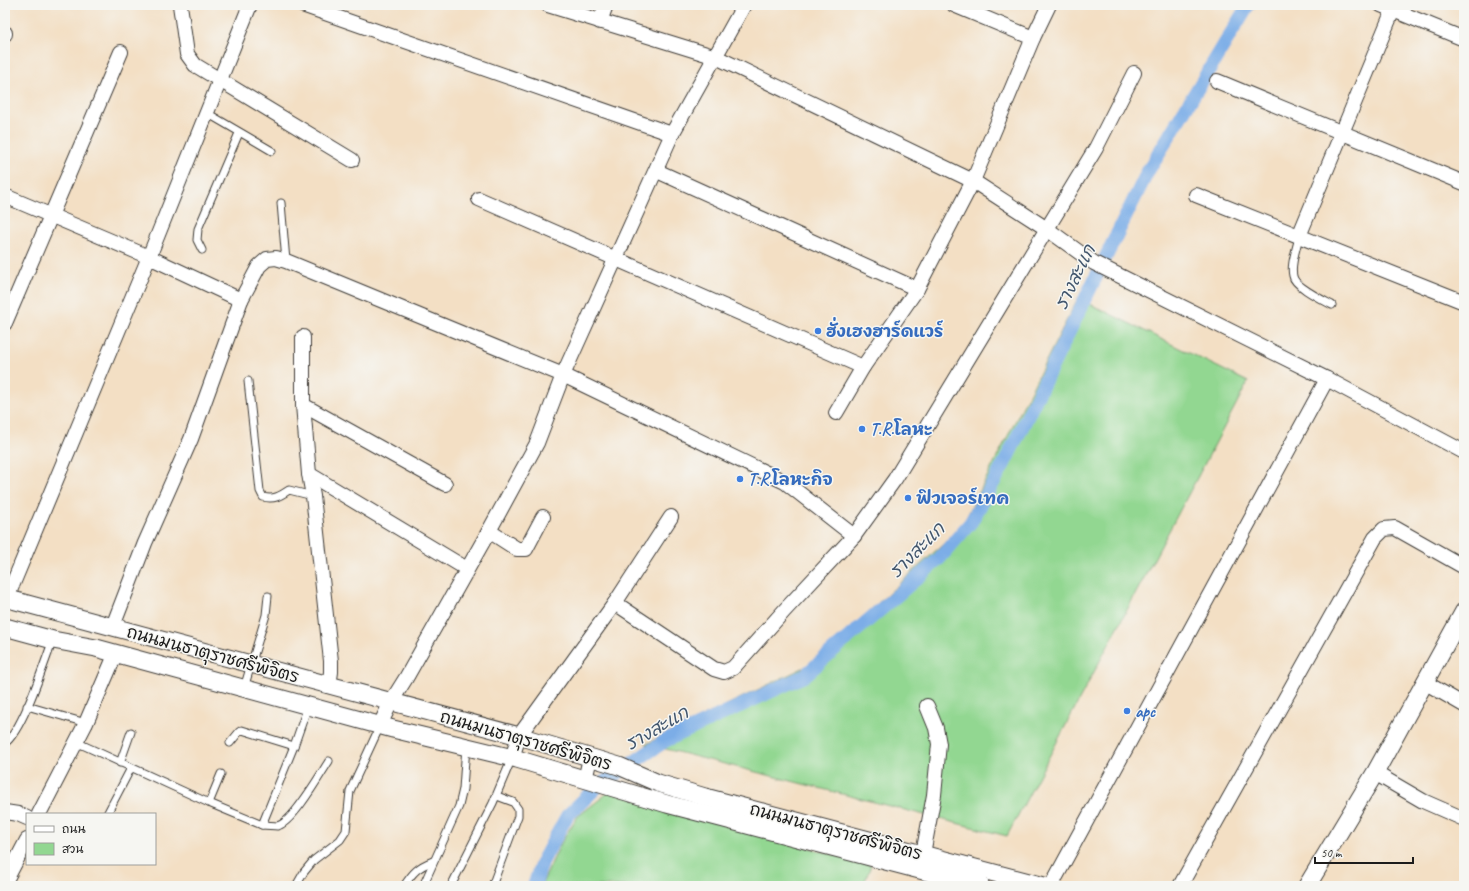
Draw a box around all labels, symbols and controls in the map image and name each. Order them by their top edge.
water label: รางสะแก [1050,240,1101,313]
place label: ฮั่งเฮงฮาร์ดแวร์ [826,316,944,342]
marker: ฮั่งเฮงฮาร์ดแวร์ [813,326,823,336]
place label: T.R.โลหะ [870,418,933,440]
marker: T.R.โลหะ [857,424,867,434]
place label: T.R.โลหะกิจ [748,468,833,490]
marker: T.R.โลหะกิจ [735,474,745,484]
place label: ฟิวเจอร์เทค [916,487,1009,509]
marker: ฟิวเจอร์เทค [903,493,913,503]
water label: รางสะแก [885,517,950,582]
street label: ถนนมนธาตุราชศรีพิจิตร [124,621,301,690]
water label: รางสะแก [622,701,694,755]
place label: apc [1135,701,1156,722]
street label: ถนนมนธาตุราชศรีพิจิตร [437,706,614,777]
marker: apc [1122,706,1132,716]
street label: ถนนมนธาตุราชศรีพิจิตร [747,798,924,867]
legend [26,813,156,865]
text: ถนน [62,821,86,837]
scale bar [1315,839,1413,865]
text: สวน [62,841,83,857]
text: 50 m [1321,845,1343,861]

